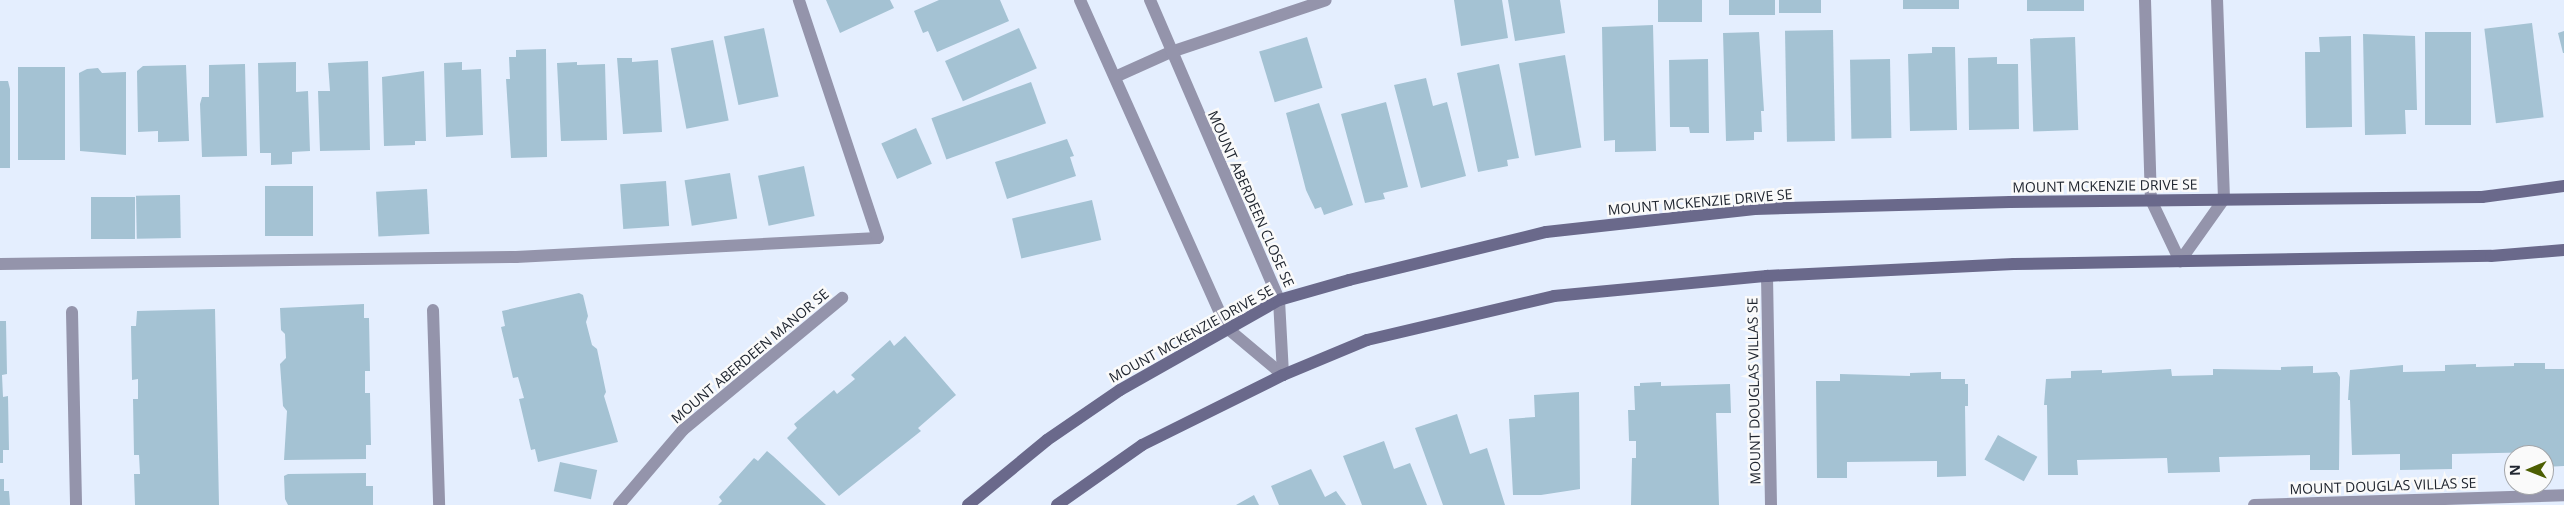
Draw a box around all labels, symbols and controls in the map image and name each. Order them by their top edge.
street label: MOUNT ABERDEEN CLOSE SE [1204,108,1298,290]
street label: MOUNT MCKENZIE DRIVE SE [2012,176,2198,196]
street label: MOUNT MCKENZIE DRIVE SE [1607,186,1793,218]
street label: MOUNT MCKENZIE DRIVE SE [1106,282,1276,386]
street label: MOUNT ABERDEEN MANOR SE [668,285,832,427]
street label: MOUNT DOUGLAS VILLAS SE [1744,297,1764,485]
north arrow [2504,445,2554,495]
text: N [2505,464,2524,476]
street label: MOUNT DOUGLAS VILLAS SE [2289,474,2477,498]

